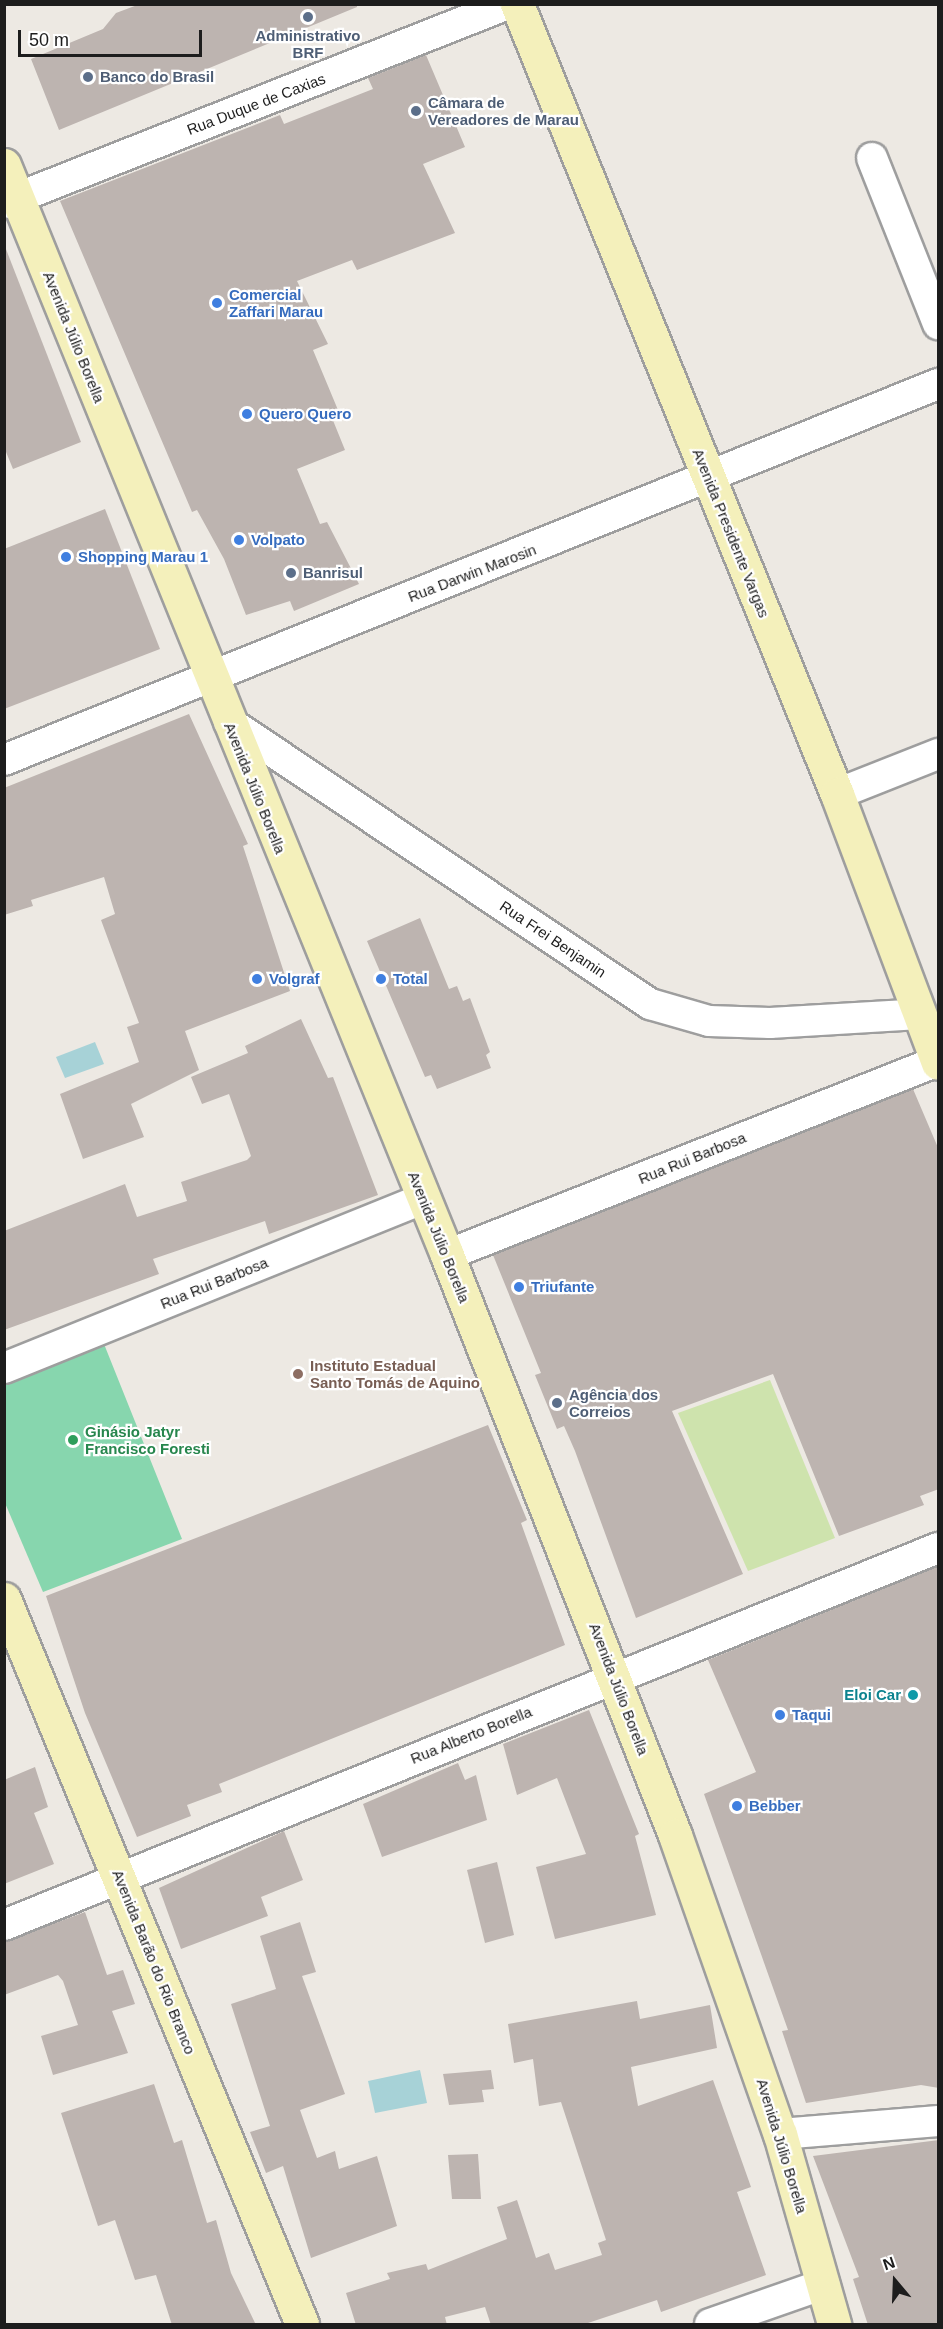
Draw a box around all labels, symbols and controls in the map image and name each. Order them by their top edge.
marker: Administrativo BRF [301,10,315,24]
scale bar [21,18,206,56]
place label: Administrativo BRF [255,26,361,61]
text: 50 m [29,30,69,50]
place label: Banco do Brasil [100,68,214,86]
street label: Rua Duque de Caxias [184,69,328,139]
marker: Banco do Brasil [81,70,95,84]
place label: Câmara de Vereadores de Marau [428,93,579,128]
marker: Câmara de Vereadores de Marau [409,104,423,118]
street label: Avenida Júlio Borella [39,269,109,405]
place label: Comercial Zaffari Marau [229,285,323,320]
marker: Comercial Zaffari Marau [210,296,224,310]
place label: Quero Quero [259,405,352,423]
marker: Quero Quero [240,407,254,421]
street label: Avenida Presidente Vargas [689,446,773,620]
place label: Volpato [251,531,305,549]
marker: Volpato [232,533,246,547]
street label: Rua Darwin Marosin [405,540,539,606]
place label: Shopping Marau 1 [78,548,208,566]
marker: Shopping Marau 1 [59,550,73,564]
place label: Banrisul [303,564,363,582]
marker: Banrisul [284,566,298,580]
street label: Avenida Júlio Borella [220,720,290,856]
street label: Rua Frei Benjamin [496,897,610,981]
place label: Volgraf [269,970,320,988]
place label: Total [393,970,428,988]
marker: Volgraf [250,972,264,986]
marker: Total [374,972,388,986]
street label: Rua Rui Barbosa [636,1128,748,1188]
street label: Avenida Júlio Borella [404,1169,474,1305]
street label: Rua Rui Barbosa [158,1253,270,1313]
place label: Triufante [531,1278,594,1296]
marker: Triufante [512,1280,526,1294]
place label: Instituto Estadual Santo Tomás de Aquino [310,1356,481,1391]
marker: Instituto Estadual Santo Tomás de Aquino [291,1367,305,1381]
place label: Agência dos Correios [569,1385,658,1420]
marker: Agência dos Correios [550,1396,564,1410]
place label: Ginásio Jatyr Francisco Foresti [85,1422,210,1457]
marker: Ginásio Jatyr Francisco Foresti [66,1433,80,1447]
street label: Avenida Júlio Borella [586,1621,652,1757]
place label: Eloi Car [844,1686,901,1704]
marker: Eloi Car [906,1688,920,1702]
street label: Rua Alberto Borella [407,1702,535,1768]
place label: Taqui [792,1706,831,1724]
marker: Taqui [773,1708,787,1722]
place label: Bebber [749,1797,801,1815]
marker: Bebber [730,1799,744,1813]
street label: Avenida Barão do Rio Branco [109,1867,199,2057]
street label: Avenida Júlio Borella [753,2077,811,2215]
north arrow [865,2251,925,2311]
text: N [881,2254,897,2273]

